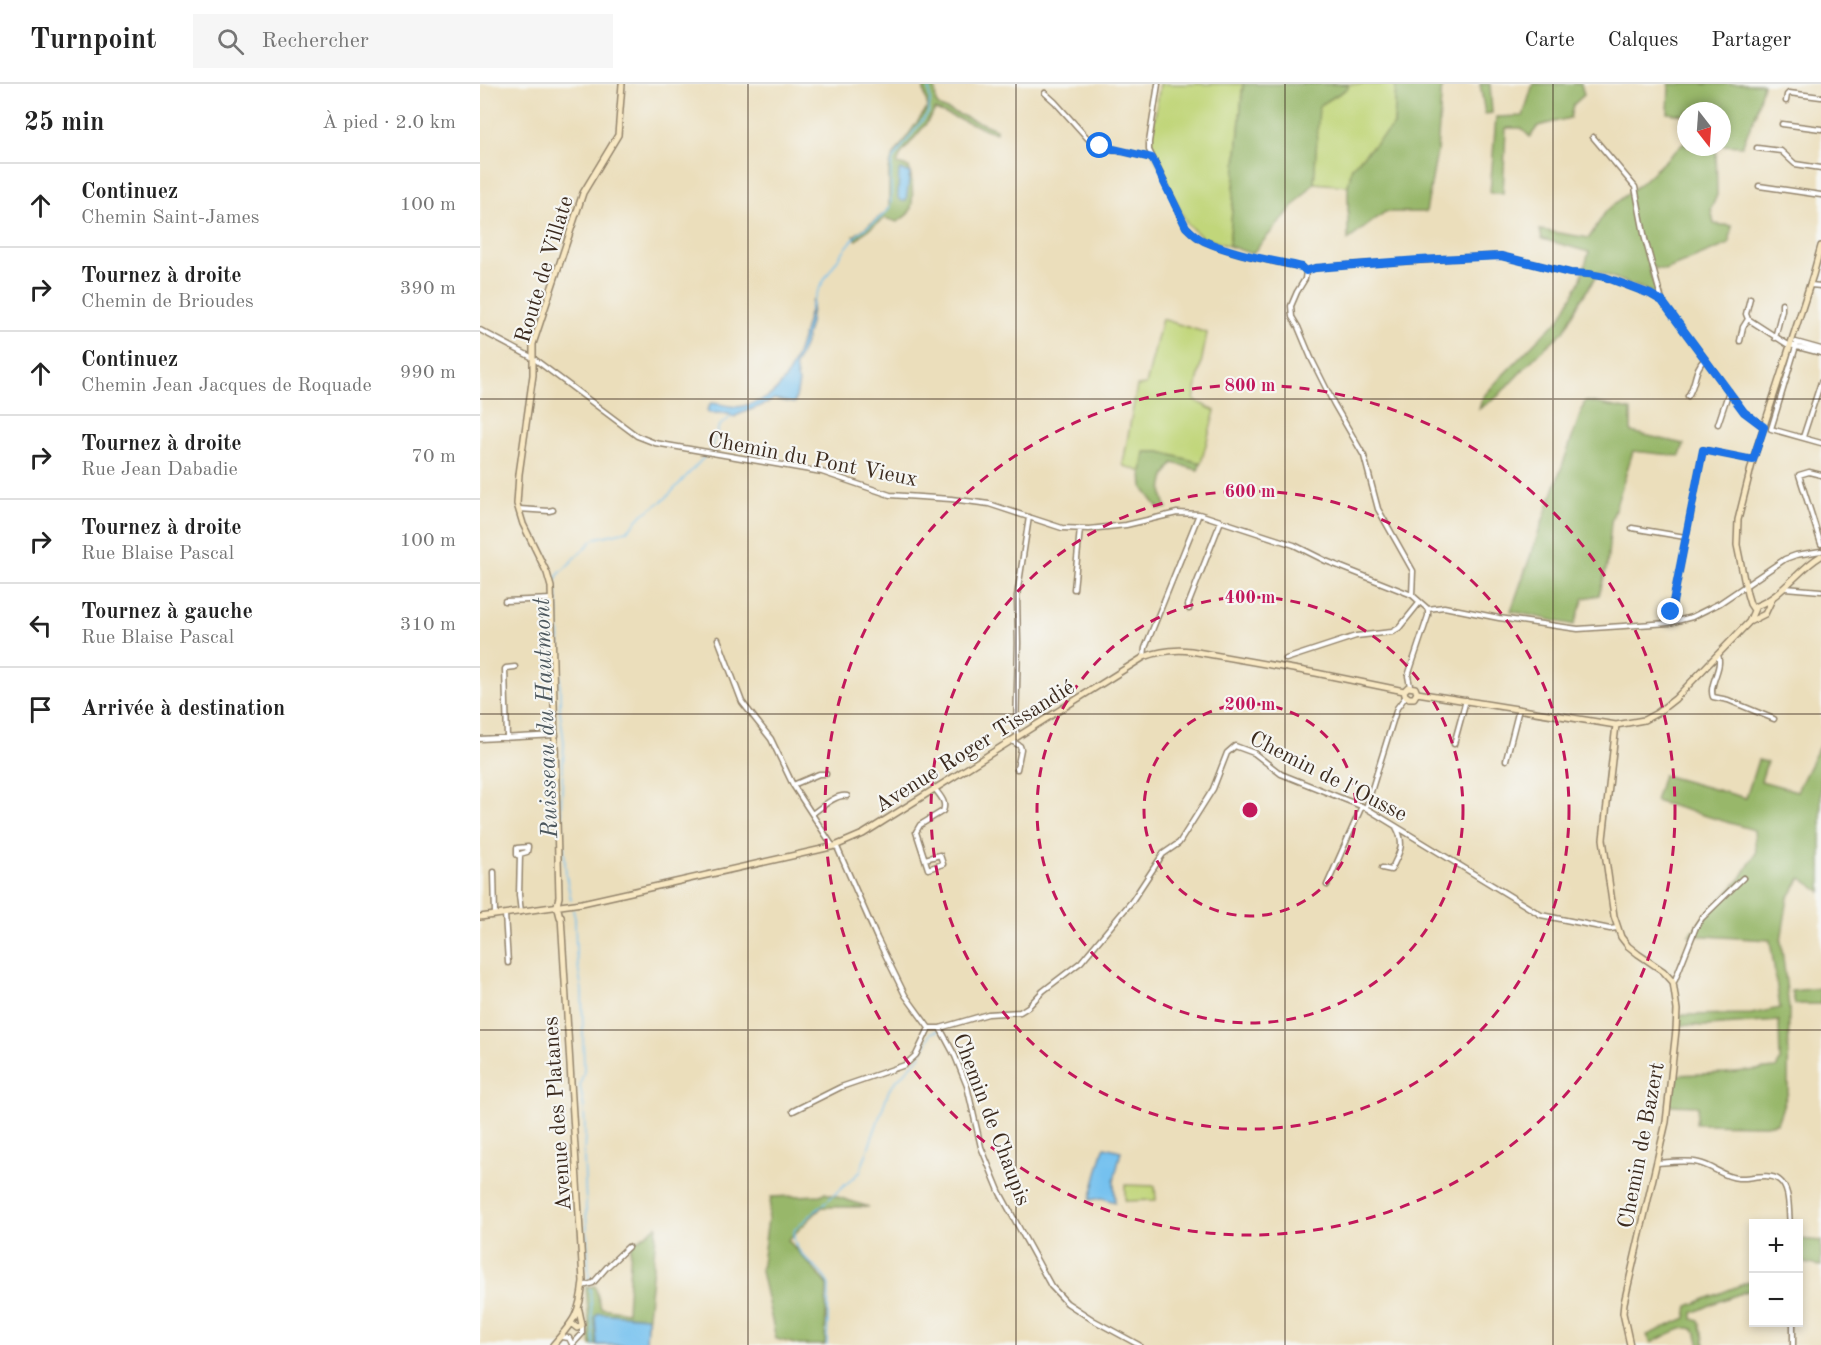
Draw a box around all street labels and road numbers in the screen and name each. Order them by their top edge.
street label: Route de Villate [512,193,578,346]
street label: Chemin du Pont Vieux [706,429,919,491]
street label: Avenue Roger Tissandié [871,676,1079,817]
street label: Chemin de l'Ousse [1246,728,1410,826]
street label: Avenue des Platanes [540,1016,576,1212]
street label: Chemin de Chaupis [948,1031,1034,1209]
street label: Chemin de Bazert [1615,1061,1669,1230]

